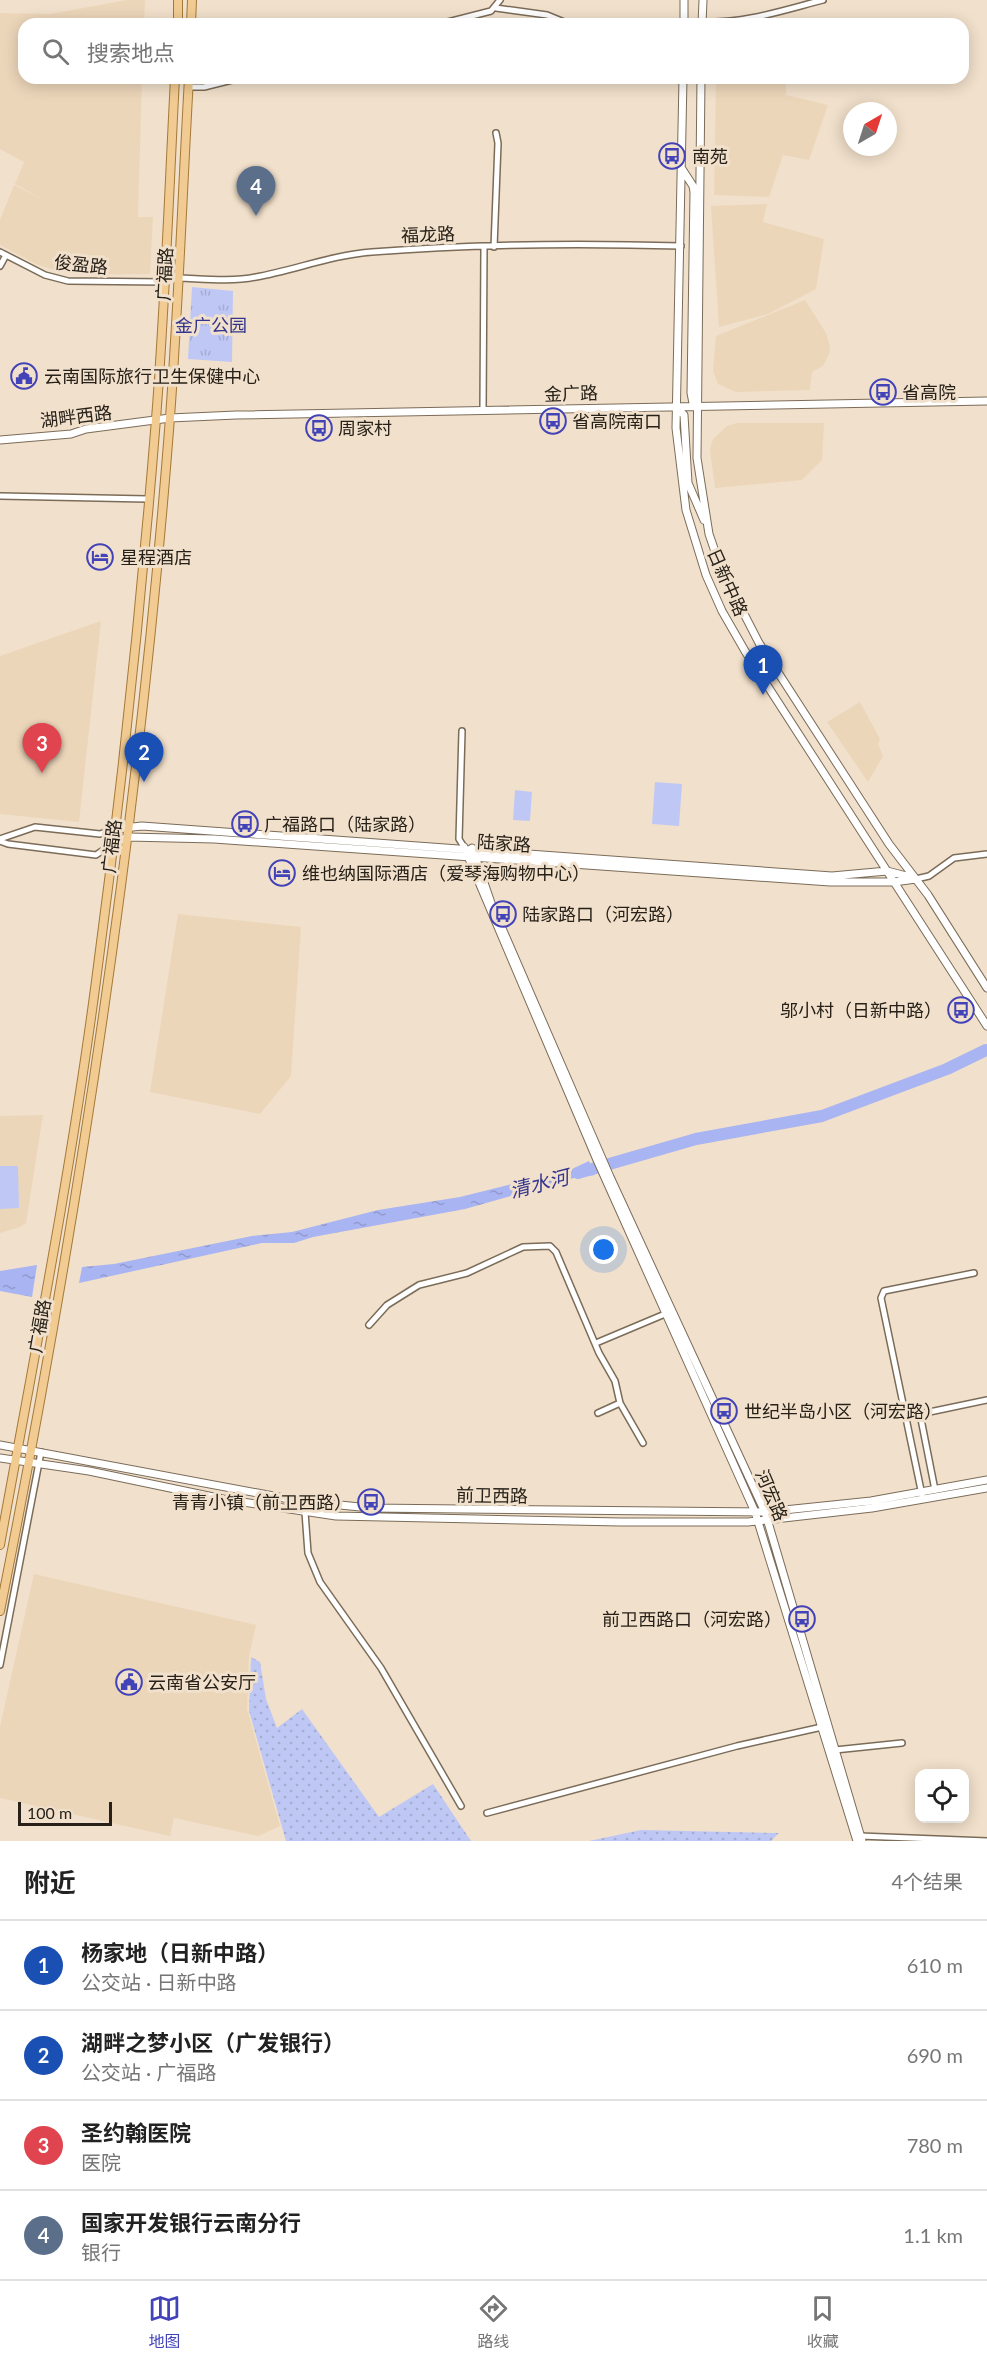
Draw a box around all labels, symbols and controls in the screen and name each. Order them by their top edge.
search box [18,18,969,84]
icon: search [39,35,72,68]
text: 搜索地点 [87,39,175,66]
north arrow [843,102,897,156]
bus stop icon: 南苑 [657,141,687,171]
place label: 南苑 [692,145,728,167]
pin: 4 [236,166,276,216]
street label: 福龙路 [401,222,455,246]
street label: 广福路 [152,246,176,302]
street label: 俊盈路 [53,250,109,278]
park label: 金广公园 [175,314,247,336]
public building icon: 云南国际旅行卫生保健中心 [9,361,39,391]
place label: 云南国际旅行卫生保健中心 [44,365,260,387]
bus stop icon: 省高院 [868,377,898,407]
street label: 金广路 [544,381,598,405]
place label: 省高院 [902,381,956,403]
street label: 湖畔西路 [39,401,113,431]
bus stop icon: 省高院南口 [538,406,568,436]
place label: 省高院南口 [572,410,662,432]
bus stop icon: 周家村 [304,413,334,443]
place label: 周家村 [338,417,392,439]
hotel icon: 星程酒店 [85,542,115,572]
street label: 日新中路 [703,545,753,619]
place label: 星程酒店 [120,546,192,568]
pin: 1 [744,646,783,695]
pin: 3 [22,724,62,773]
pin: 2 [124,732,164,782]
bus stop icon: 广福路口（陆家路） [230,809,260,839]
place label: 广福路口（陆家路） [264,813,426,835]
street label: 广福路 [97,818,125,874]
street label: 陆家路 [476,830,532,856]
hotel icon: 维也纳国际酒店（爱琴海购物中心） [267,858,297,888]
place label: 维也纳国际酒店（爱琴海购物中心） [302,862,590,884]
bus stop icon: 陆家路口（河宏路） [488,899,518,929]
place label: 陆家路口（河宏路） [522,903,684,925]
bus stop icon: 邬小村（日新中路） [946,995,976,1025]
place label: 邬小村（日新中路） [780,999,942,1021]
water label: 清水河 [507,1163,575,1202]
your location [589,1235,618,1264]
street label: 广福路 [23,1298,55,1354]
bus stop icon: 世纪半岛小区（河宏路） [709,1396,739,1426]
place label: 世纪半岛小区（河宏路） [744,1400,942,1422]
street label: 河宏路 [751,1466,793,1524]
street label: 前卫西路 [456,1483,528,1507]
bus stop icon: 青青小镇（前卫西路） [356,1487,386,1517]
place label: 青青小镇（前卫西路） [172,1491,352,1513]
bus stop icon: 前卫西路口（河宏路） [787,1604,817,1634]
place label: 前卫西路口（河宏路） [602,1608,782,1630]
public building icon: 云南省公安厅 [114,1667,144,1697]
place label: 云南省公安厅 [148,1671,256,1693]
map controls [915,1769,969,1823]
button: locate [915,1769,969,1823]
scale bar [18,1799,112,1826]
text: 100 m [27,1803,72,1822]
text: 附近 [24,1866,76,1898]
text: 4个结果 [891,1869,963,1893]
text: 杨家地（日新中路） [81,1939,279,1966]
text: 1 [38,1953,49,1977]
text: 610 m [907,1953,963,1977]
text: 公交站 · 日新中路 [81,1970,236,1994]
text: 湖畔之梦小区（广发银行） [81,2029,345,2056]
text: 2 [38,2043,49,2067]
text: 690 m [907,2043,963,2067]
text: 公交站 · 广福路 [81,2060,216,2084]
text: 圣约翰医院 [81,2119,191,2146]
text: 3 [38,2133,49,2157]
text: 780 m [907,2133,963,2157]
text: 医院 [81,2150,121,2174]
text: 国家开发银行云南分行 [81,2209,301,2236]
text: 4 [38,2223,49,2247]
text: 1.1 km [903,2223,963,2247]
text: 银行 [81,2240,121,2264]
tab: 地图 [148,2292,181,2352]
tab: 路线 [477,2292,510,2352]
tab: 收藏 [806,2292,839,2352]

